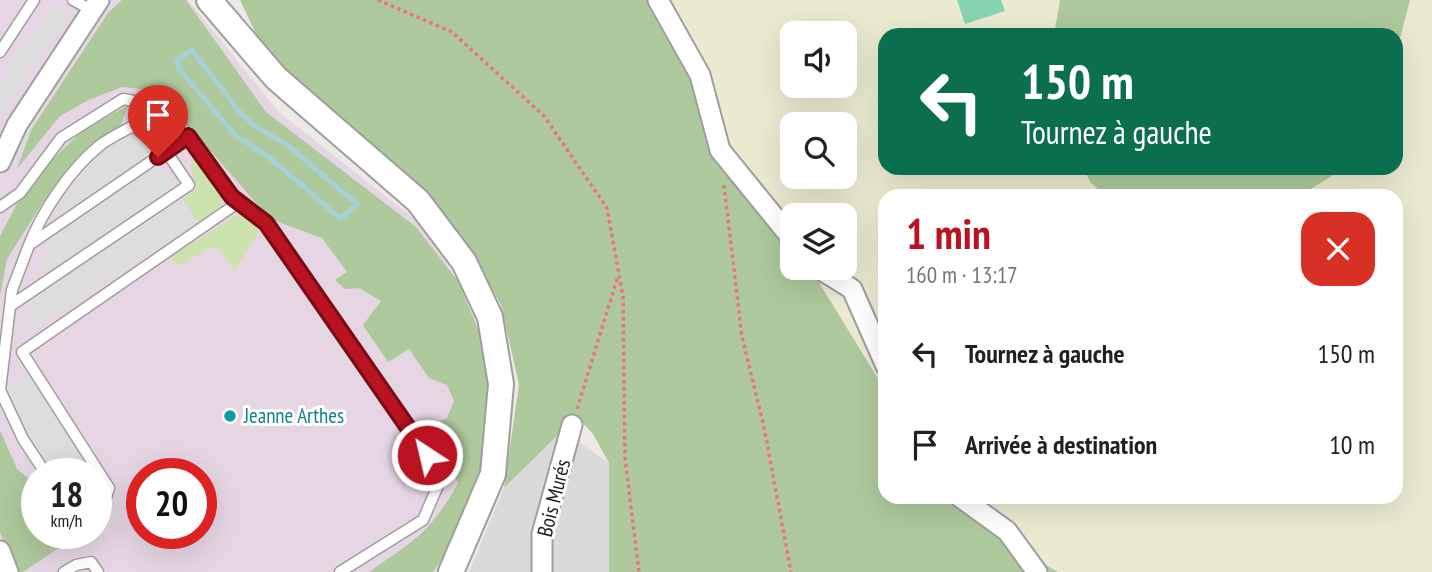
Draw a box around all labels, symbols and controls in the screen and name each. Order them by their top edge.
map controls [780,21,857,280]
button: sound [780,21,857,98]
text: 150 m [1021,49,1134,113]
icon: left [906,56,997,147]
pin [128,85,188,157]
icon: arrive [139,96,177,134]
text: Tournez à gauche [1021,111,1212,153]
button: search [780,112,857,189]
button: layers [780,203,857,280]
text: 1 min [906,206,991,261]
button: close [1301,212,1375,286]
text: 160 m · 13:17 [906,260,1018,289]
icon: left [906,335,944,373]
text: Tournez à gauche [965,337,1125,370]
text: 150 m [1317,337,1375,370]
place label: Jeanne Arthes [243,402,344,429]
marker: Jeanne Arthes [222,408,238,424]
position arrow [390,418,464,492]
icon: arrive [906,426,944,464]
text: Arrivée à destination [965,428,1157,461]
text: 10 m [1329,428,1375,461]
street label: Bois Murés [531,456,576,540]
speed limit sign: 20 [126,458,217,549]
text: 18 [50,471,83,517]
text: km/h [51,509,82,532]

